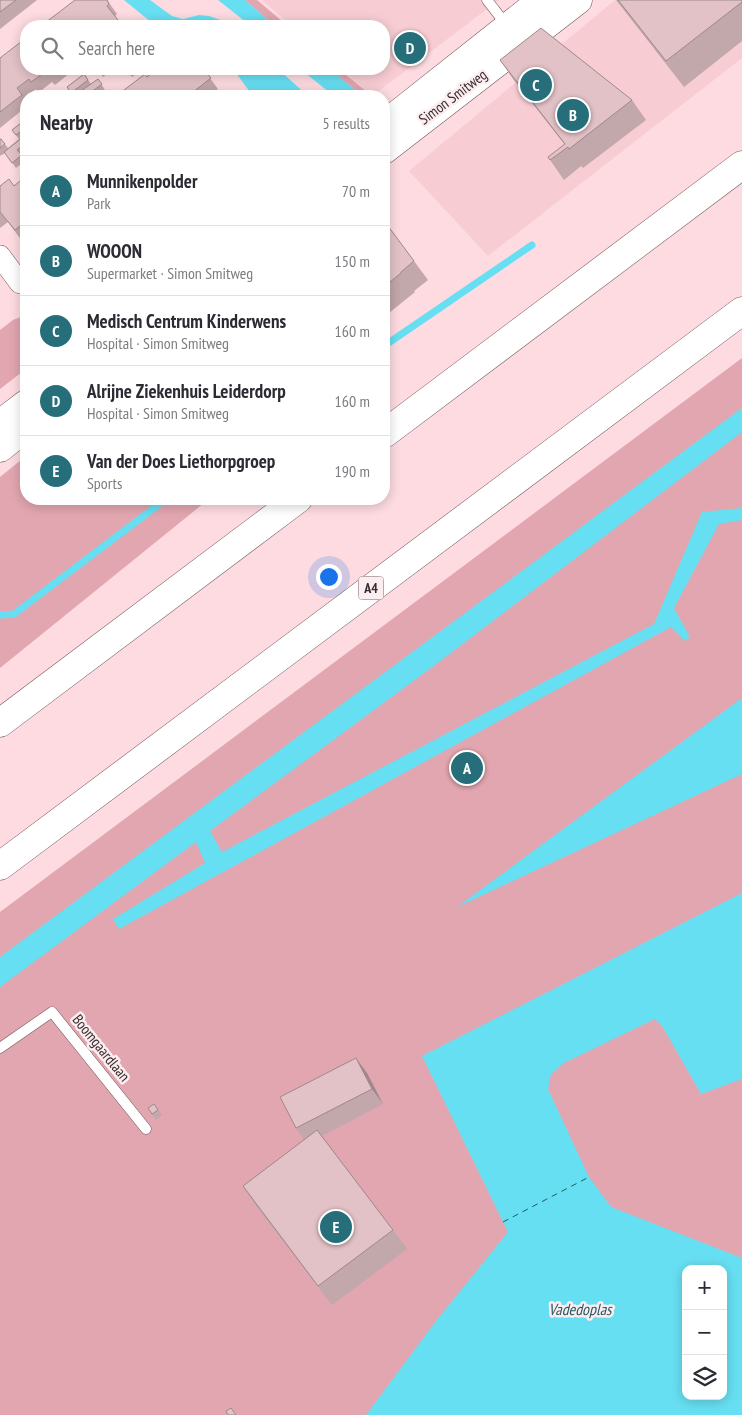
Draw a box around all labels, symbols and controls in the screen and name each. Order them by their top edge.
search box [20,20,390,75]
pin: D [394,29,426,67]
icon: search [38,34,66,62]
text: Search here [78,36,155,60]
street label: Simon Smitweg [415,65,491,128]
pin: C [520,66,552,104]
pin: B [557,96,589,134]
text: Nearby [40,109,93,136]
text: 5 results [323,113,370,133]
text: Munnikenpolder [87,169,197,193]
text: A [52,181,60,201]
text: 70 m [342,181,370,201]
text: Park [87,193,111,213]
text: WOOON [87,239,142,263]
text: B [52,251,60,271]
text: 150 m [335,251,370,271]
text: Supermarket · Simon Smitweg [87,263,253,283]
text: Medisch Centrum Kinderwens [87,309,286,333]
text: C [52,321,60,341]
text: 160 m [335,321,370,341]
text: Hospital · Simon Smitweg [87,333,229,353]
text: Alrijne Ziekenhuis Leiderdorp [87,379,286,403]
text: D [52,391,60,411]
text: 160 m [335,391,370,411]
text: Hospital · Simon Smitweg [87,403,229,423]
text: Van der Does Liethorpgroep [87,449,275,473]
text: E [53,461,59,481]
text: 190 m [335,461,370,481]
text: Sports [87,473,122,493]
your location [316,564,342,590]
road number: A4 [358,576,384,600]
pin: A [451,749,483,787]
street label: Boomgaardlaan [69,1010,134,1085]
pin: E [320,1208,352,1246]
map controls [682,1265,727,1400]
button: + [682,1265,727,1310]
water label: Vadedoplas [548,1299,613,1319]
button: − [682,1310,727,1355]
button: layers [682,1355,727,1400]

